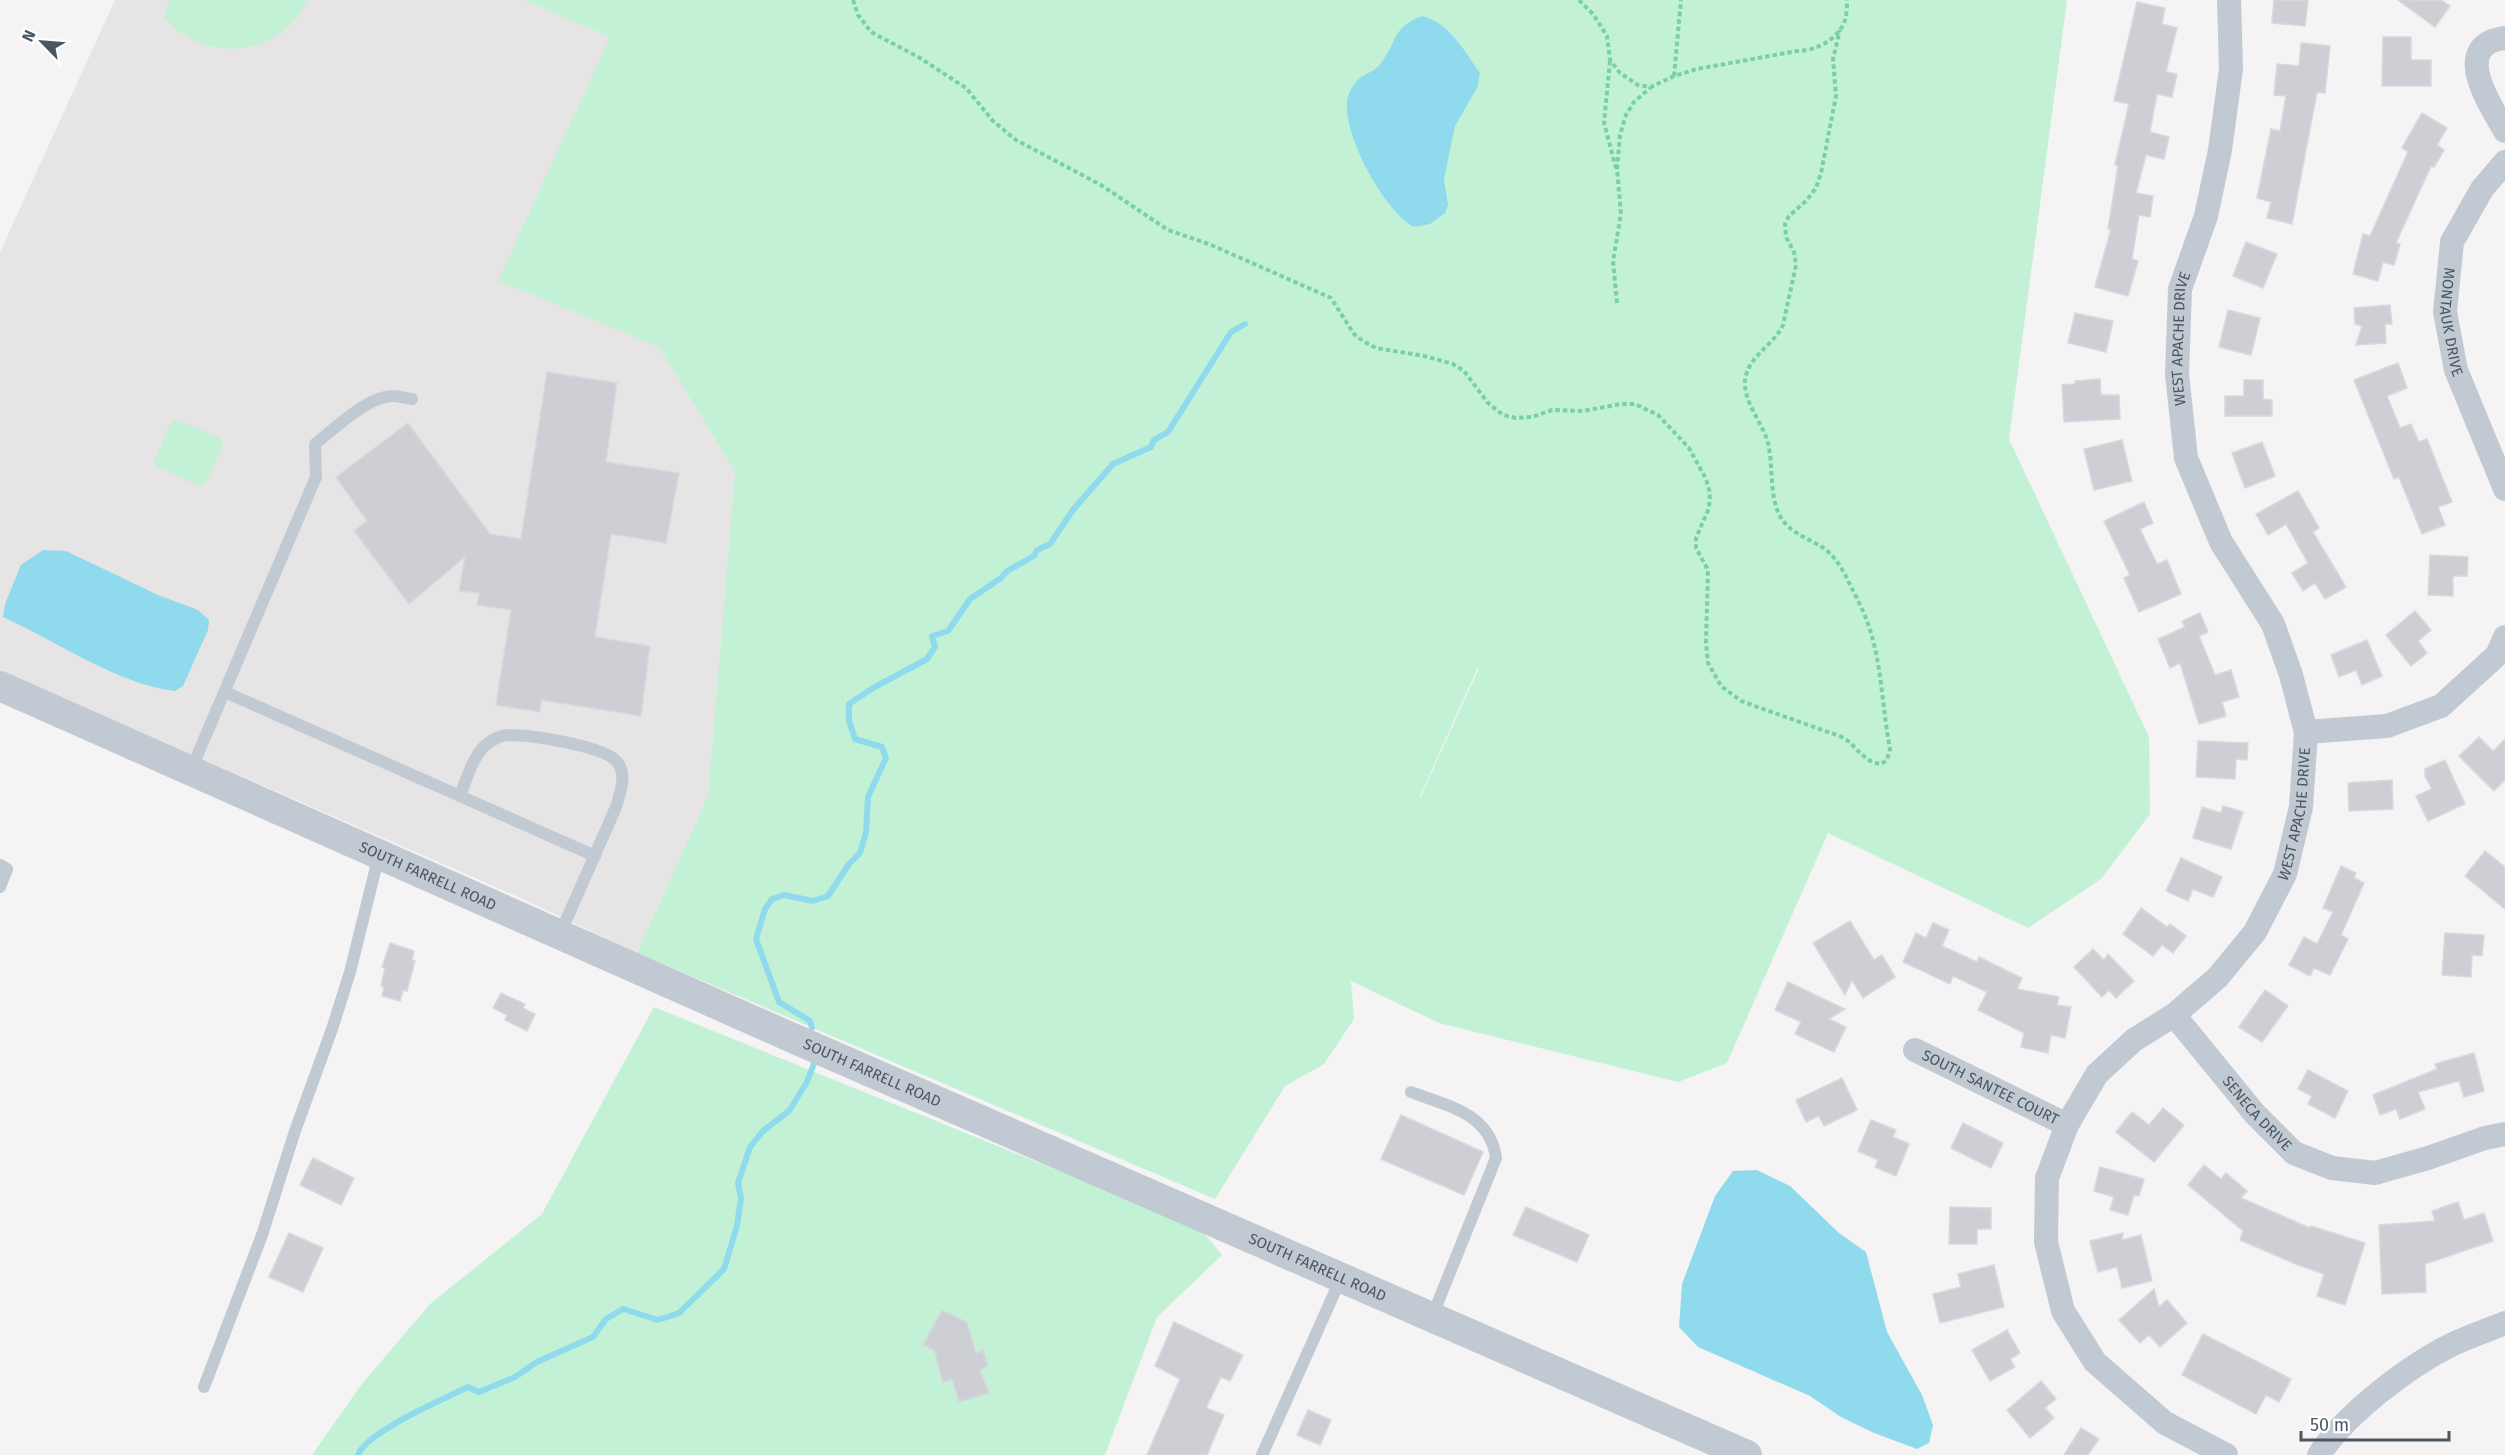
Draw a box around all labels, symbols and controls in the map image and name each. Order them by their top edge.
north arrow [12,12,72,72]
text: N [18,27,40,45]
street label: MONTAUK DRIVE [2436,267,2467,379]
street label: WEST APACHE DRIVE [2168,269,2194,407]
street label: WEST APACHE DRIVE [2274,747,2314,884]
street label: SOUTH FARRELL ROAD [356,838,499,914]
street label: SOUTH FARRELL ROAD [801,1035,944,1111]
street label: SOUTH SANTEE COURT [1919,1046,2062,1129]
street label: SENECA DRIVE [2219,1072,2296,1155]
street label: SOUTH FARRELL ROAD [1246,1229,1389,1305]
scale bar [2301,1404,2450,1442]
text: 50 m [2310,1414,2349,1436]

